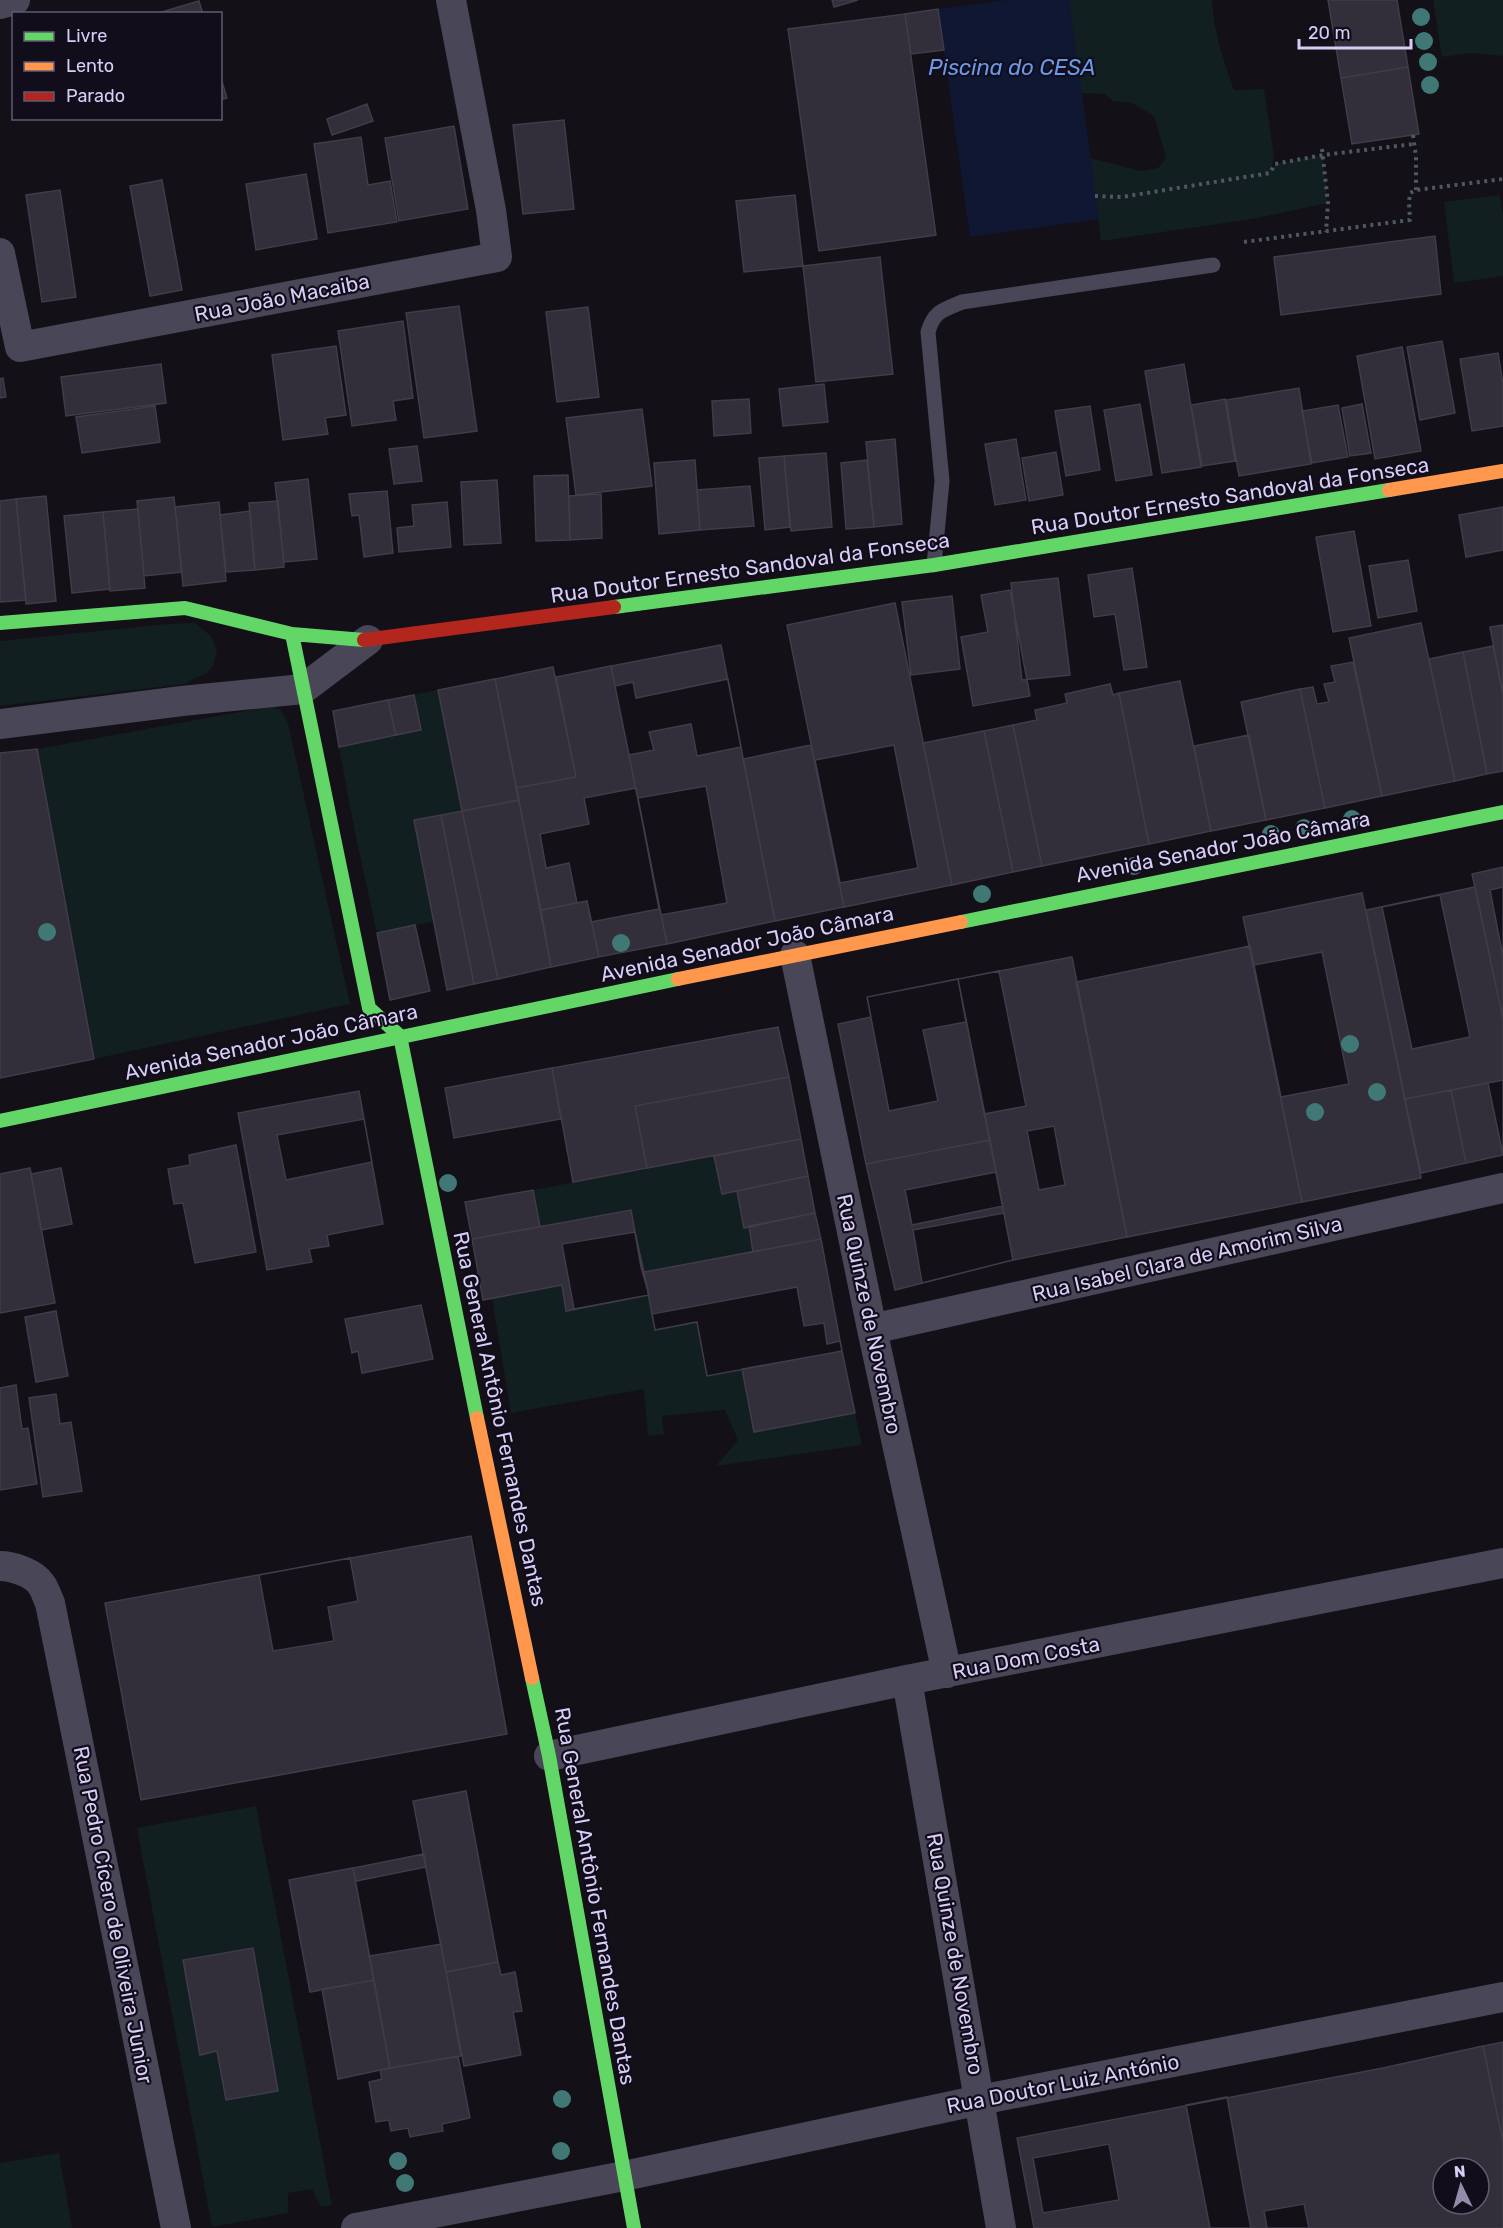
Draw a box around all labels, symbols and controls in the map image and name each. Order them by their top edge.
legend [12,12,222,120]
scale bar [1299,12,1412,50]
text: 20 m [1308,22,1350,44]
text: Livre [66,25,107,47]
water label: Piscina do CESA [928,54,1096,81]
text: Lento [66,55,114,77]
text: Parado [66,85,125,107]
street label: Rua João Macaiba [192,268,372,327]
street label: Rua Doutor Ernesto Sandoval da Fonseca [1029,452,1431,539]
street label: Rua Doutor Ernesto Sandoval da Fonseca [549,527,951,608]
street label: Avenida Senador João Câmara [1074,806,1372,887]
street label: Avenida Senador João Câmara [598,900,896,987]
street label: Avenida Senador João Câmara [122,998,420,1085]
street label: Rua Quinze de Novembro [832,1192,907,1436]
street label: Rua Isabel Clara de Amorim Silva [1029,1211,1344,1306]
street label: Rua General Antônio Fernandes Dantas [448,1229,553,1609]
street label: Rua Dom Costa [950,1631,1102,1684]
street label: Rua General Antônio Fernandes Dantas [550,1705,641,2087]
street label: Rua Pedro Cícero de Oliveira Junior [68,1744,159,2086]
street label: Rua Quinze de Novembro [922,1831,989,2077]
street label: Rua Doutor Luiz António [944,2049,1181,2118]
north arrow [1431,2156,1491,2216]
text: N [1453,2162,1466,2182]

